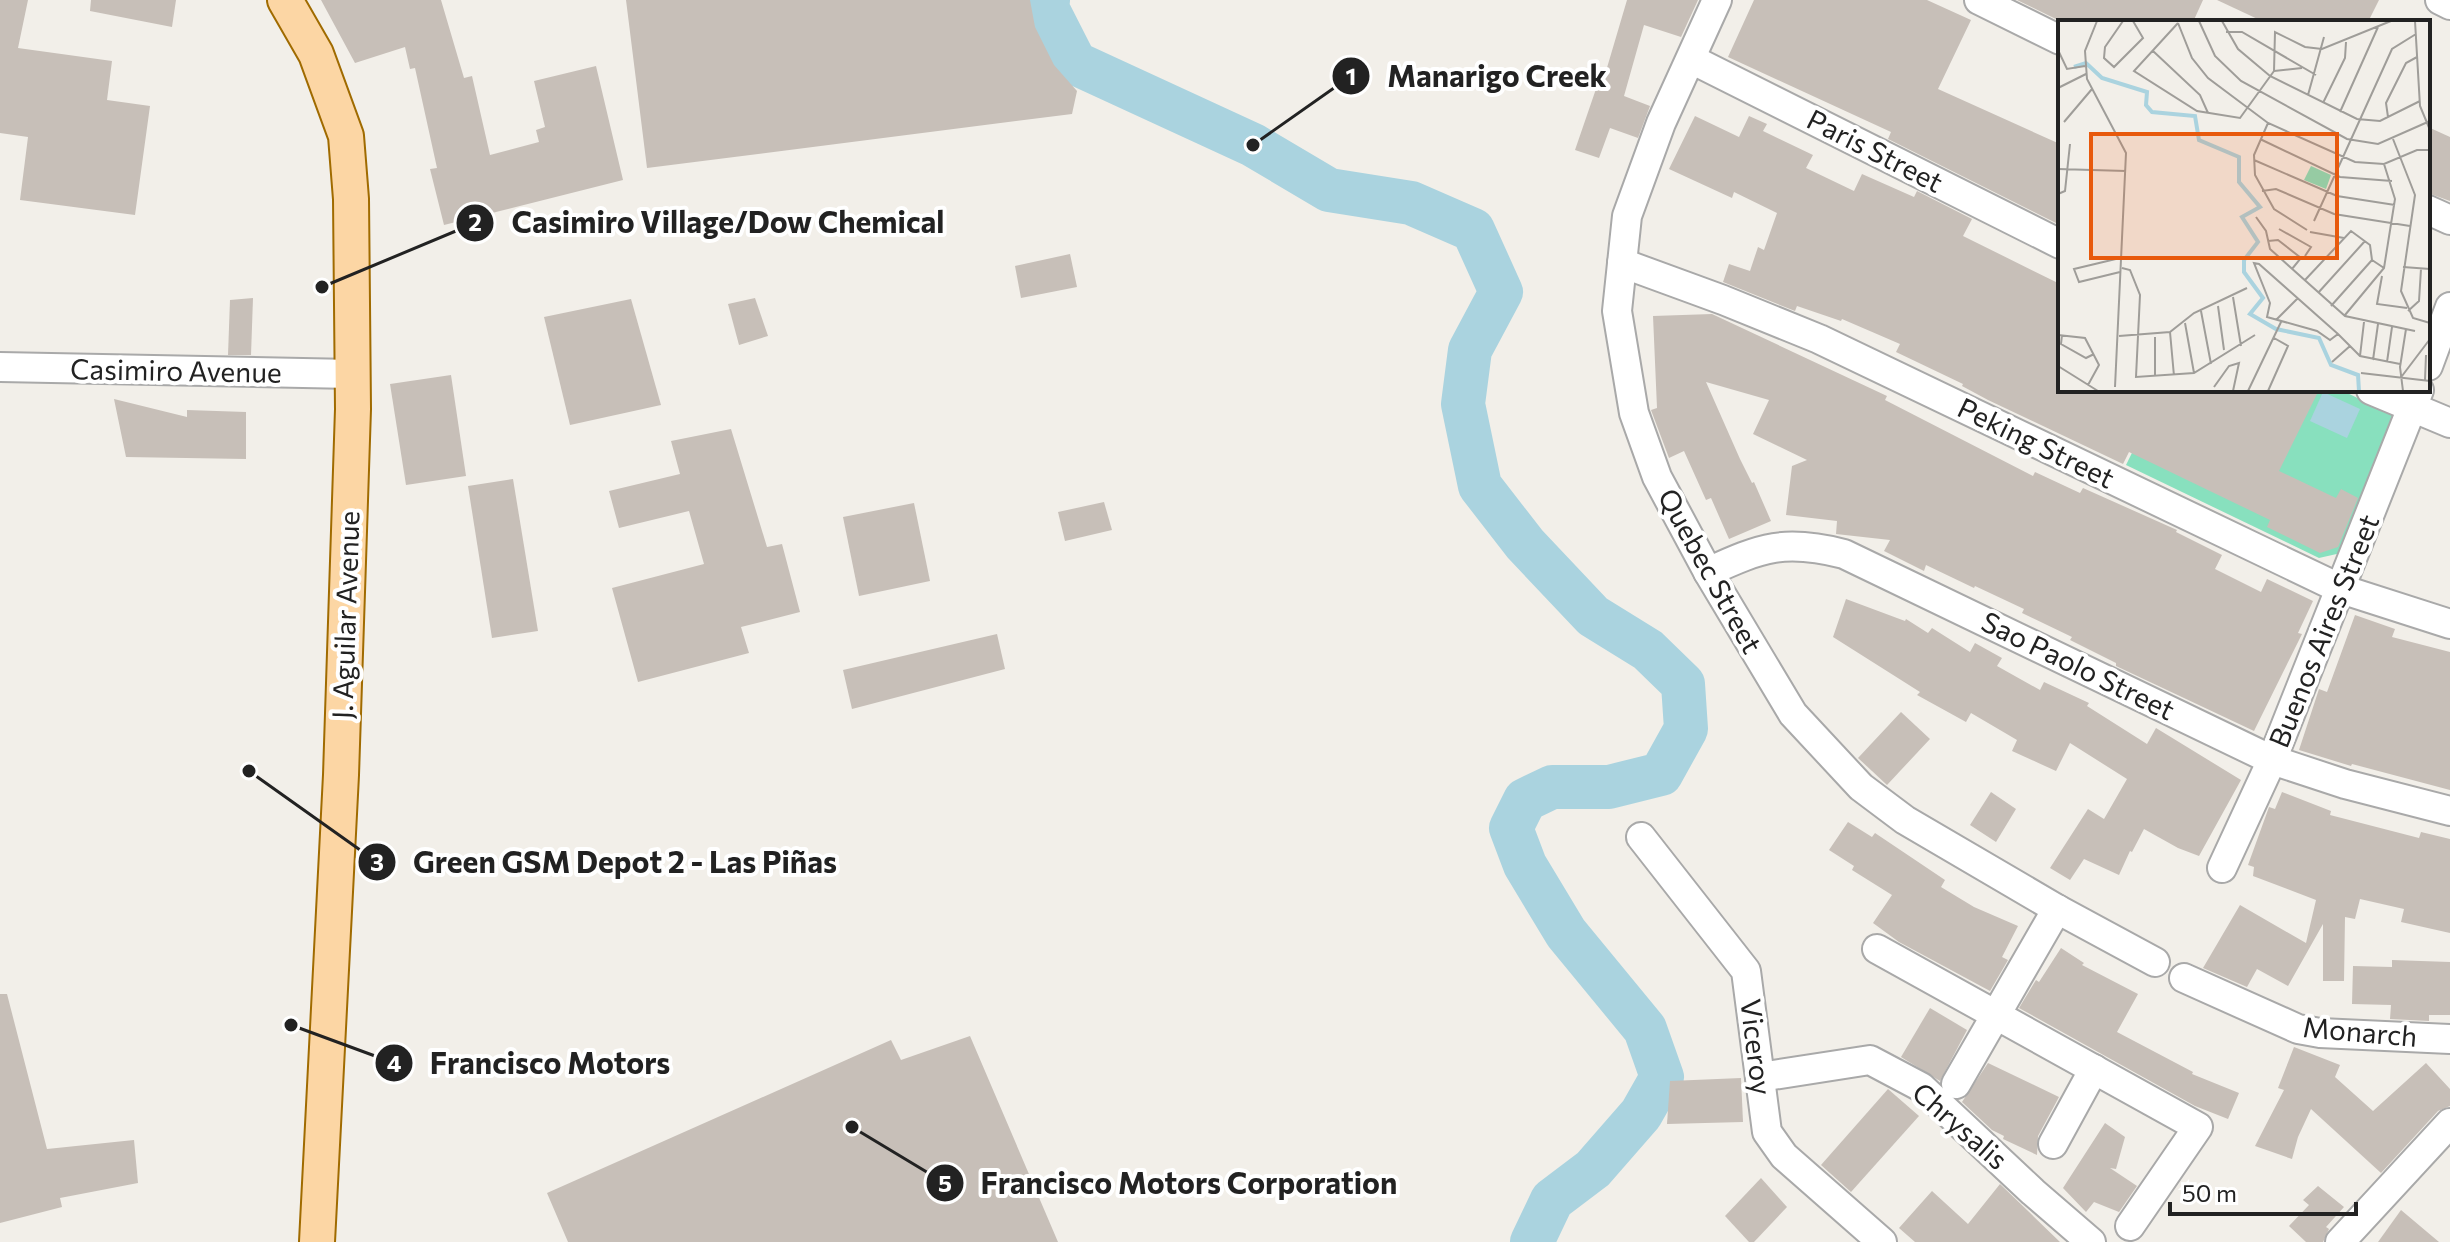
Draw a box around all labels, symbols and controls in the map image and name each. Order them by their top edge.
inset map [2058,20,2430,392]
callout: Manarigo Creek [1331,49,1623,103]
text: Manarigo Creek [1387,56,1607,93]
text: 1 [1346,61,1356,90]
street label: Paris Street [1802,101,1949,199]
callout: Casimiro Village/Dow Chemical [455,196,960,250]
text: Casimiro Village/Dow Chemical [512,202,944,239]
text: 2 [468,207,482,236]
street label: Casimiro Avenue [70,351,282,389]
street label: Peking Street [1953,390,2120,495]
street label: Quebec Street [1652,482,1770,659]
street label: Buenos Aires Street [2261,509,2385,752]
street label: J. Aguilar Avenue [324,510,366,720]
street label: Sao Paolo Street [1976,604,2180,727]
callout: Green GSM Depot 2 - Las Piñas [357,835,853,889]
text: Green GSM Depot 2 - Las Piñas [413,842,837,879]
text: 3 [370,847,384,876]
street label: Viceroy [1734,997,1780,1097]
street label: Monarch [2301,1009,2419,1053]
callout: Francisco Motors [374,1036,687,1090]
text: Francisco Motors [430,1043,670,1080]
text: 4 [387,1048,402,1077]
street label: Chrysalis [1906,1075,2015,1176]
callout: Francisco Motors Corporation [925,1156,1413,1210]
text: Francisco Motors Corporation [981,1163,1397,1200]
scale bar [2170,1166,2356,1216]
text: 5 [938,1168,952,1197]
text: 50 m [2182,1178,2237,1207]

